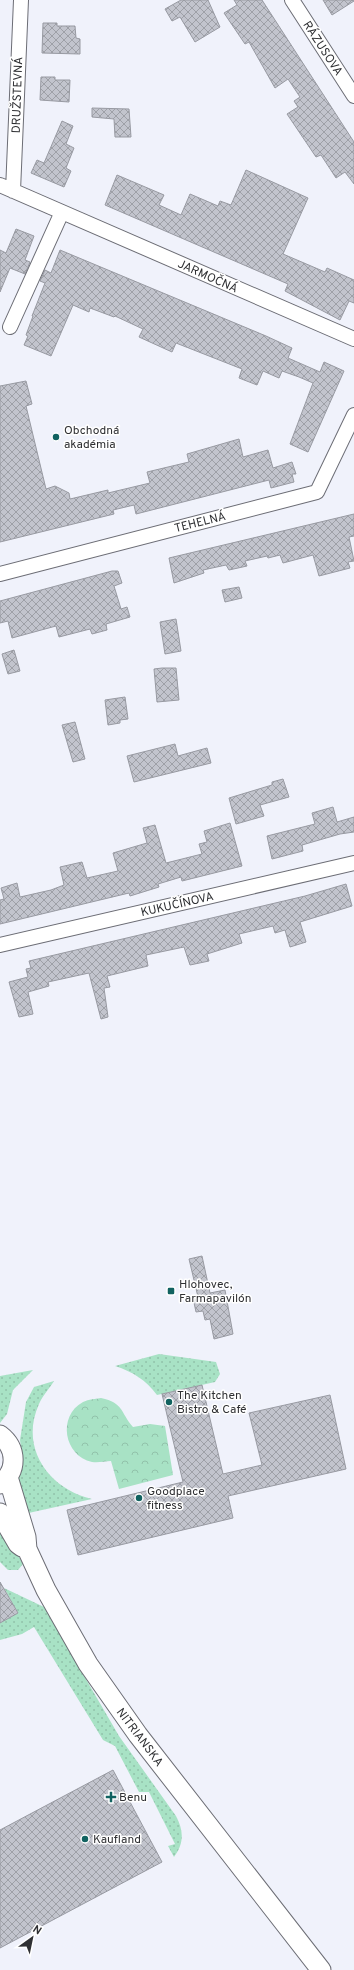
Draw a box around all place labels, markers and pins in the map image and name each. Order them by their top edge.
place label: Obchodná akadémia [64,423,119,453]
marker: Obchodná akadémia [51,432,61,442]
place label: Hlohovec, Farmapavilón [179,1277,252,1307]
marker: Hlohovec, Farmapavilón [166,1286,176,1296]
place label: The Kitchen Bistro & Café [177,1388,247,1418]
marker: The Kitchen Bistro & Café [164,1397,174,1407]
place label: Goodplace fitness [147,1484,205,1514]
marker: Goodplace fitness [134,1493,144,1503]
place label: Benu [119,1790,147,1806]
marker: Benu [106,1792,116,1802]
place label: Kaufland [93,1832,141,1848]
marker: Kaufland [80,1834,90,1844]

